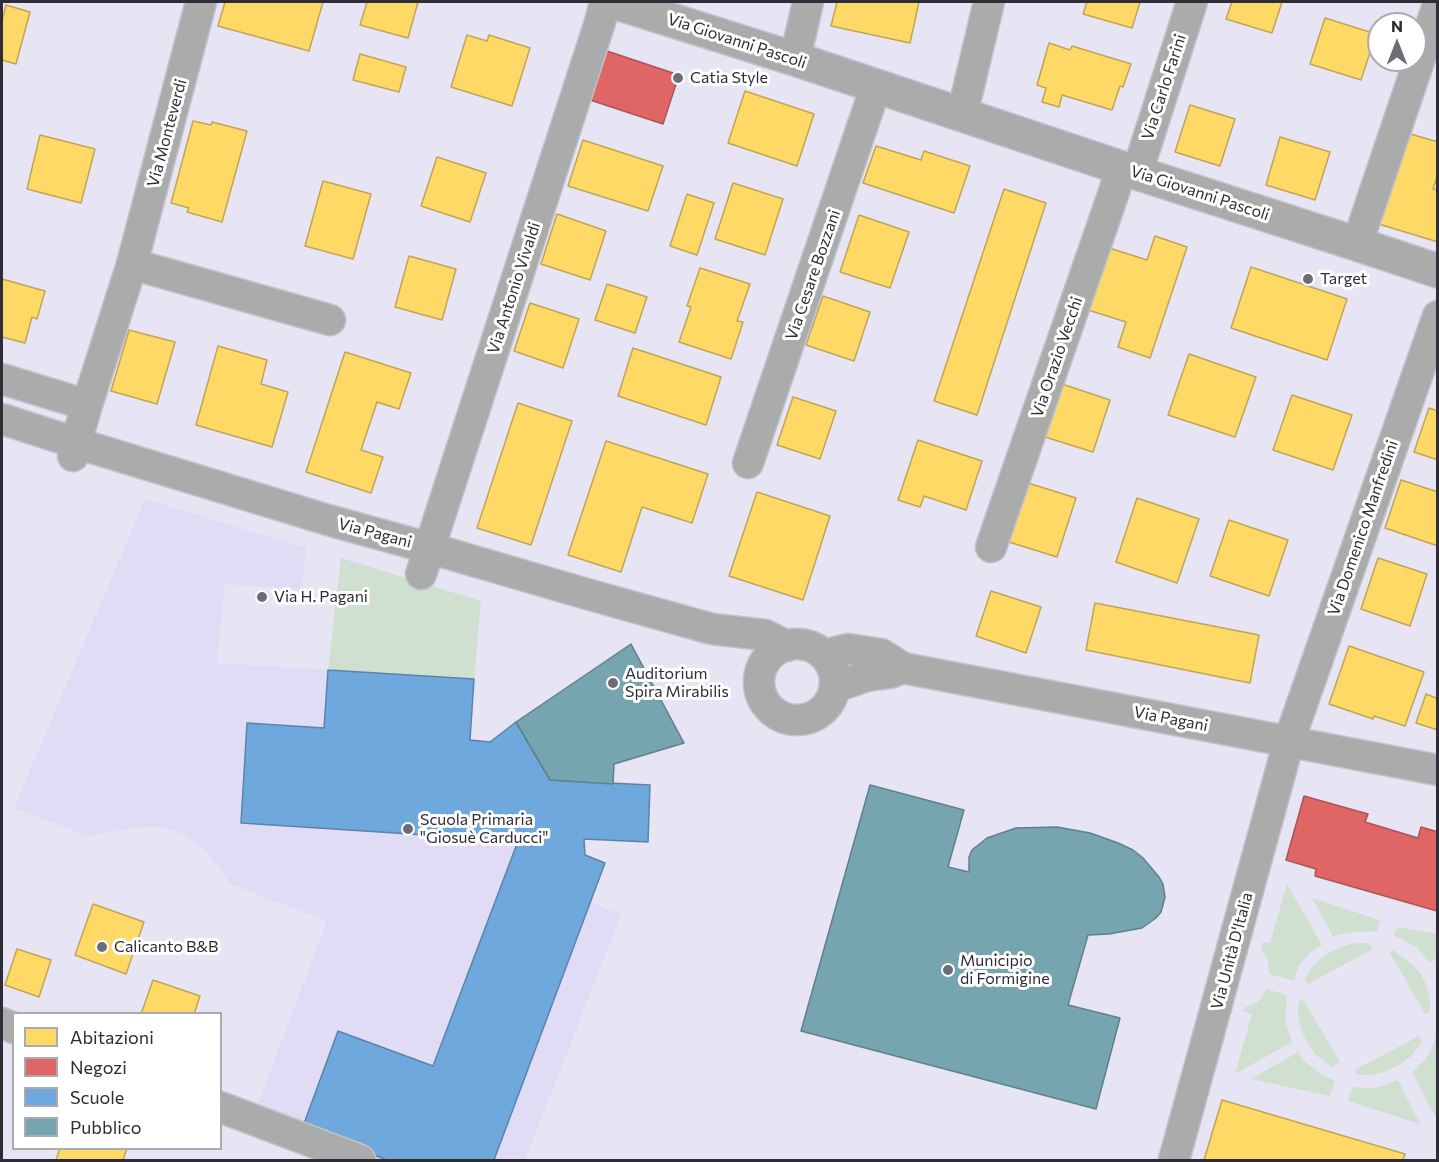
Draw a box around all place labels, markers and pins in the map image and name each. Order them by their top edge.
place label: Catia Style [690,68,768,88]
marker: Catia Style [671,71,685,85]
place label: Target [1320,269,1367,289]
marker: Target [1301,272,1315,286]
place label: Via H. Pagani [274,587,368,607]
marker: Via H. Pagani [255,590,269,604]
place label: Auditorium Spira Mirabilis [625,664,729,702]
marker: Auditorium Spira Mirabilis [606,676,620,690]
place label: Scuola Primaria "Giosuè Carducci" [420,810,548,848]
marker: Scuola Primaria "Giosuè Carducci" [401,822,415,836]
place label: Calicanto B&B [114,937,218,957]
marker: Calicanto B&B [95,940,109,954]
place label: Municipio di Formigine [960,951,1050,989]
marker: Municipio di Formigine [941,963,955,977]

